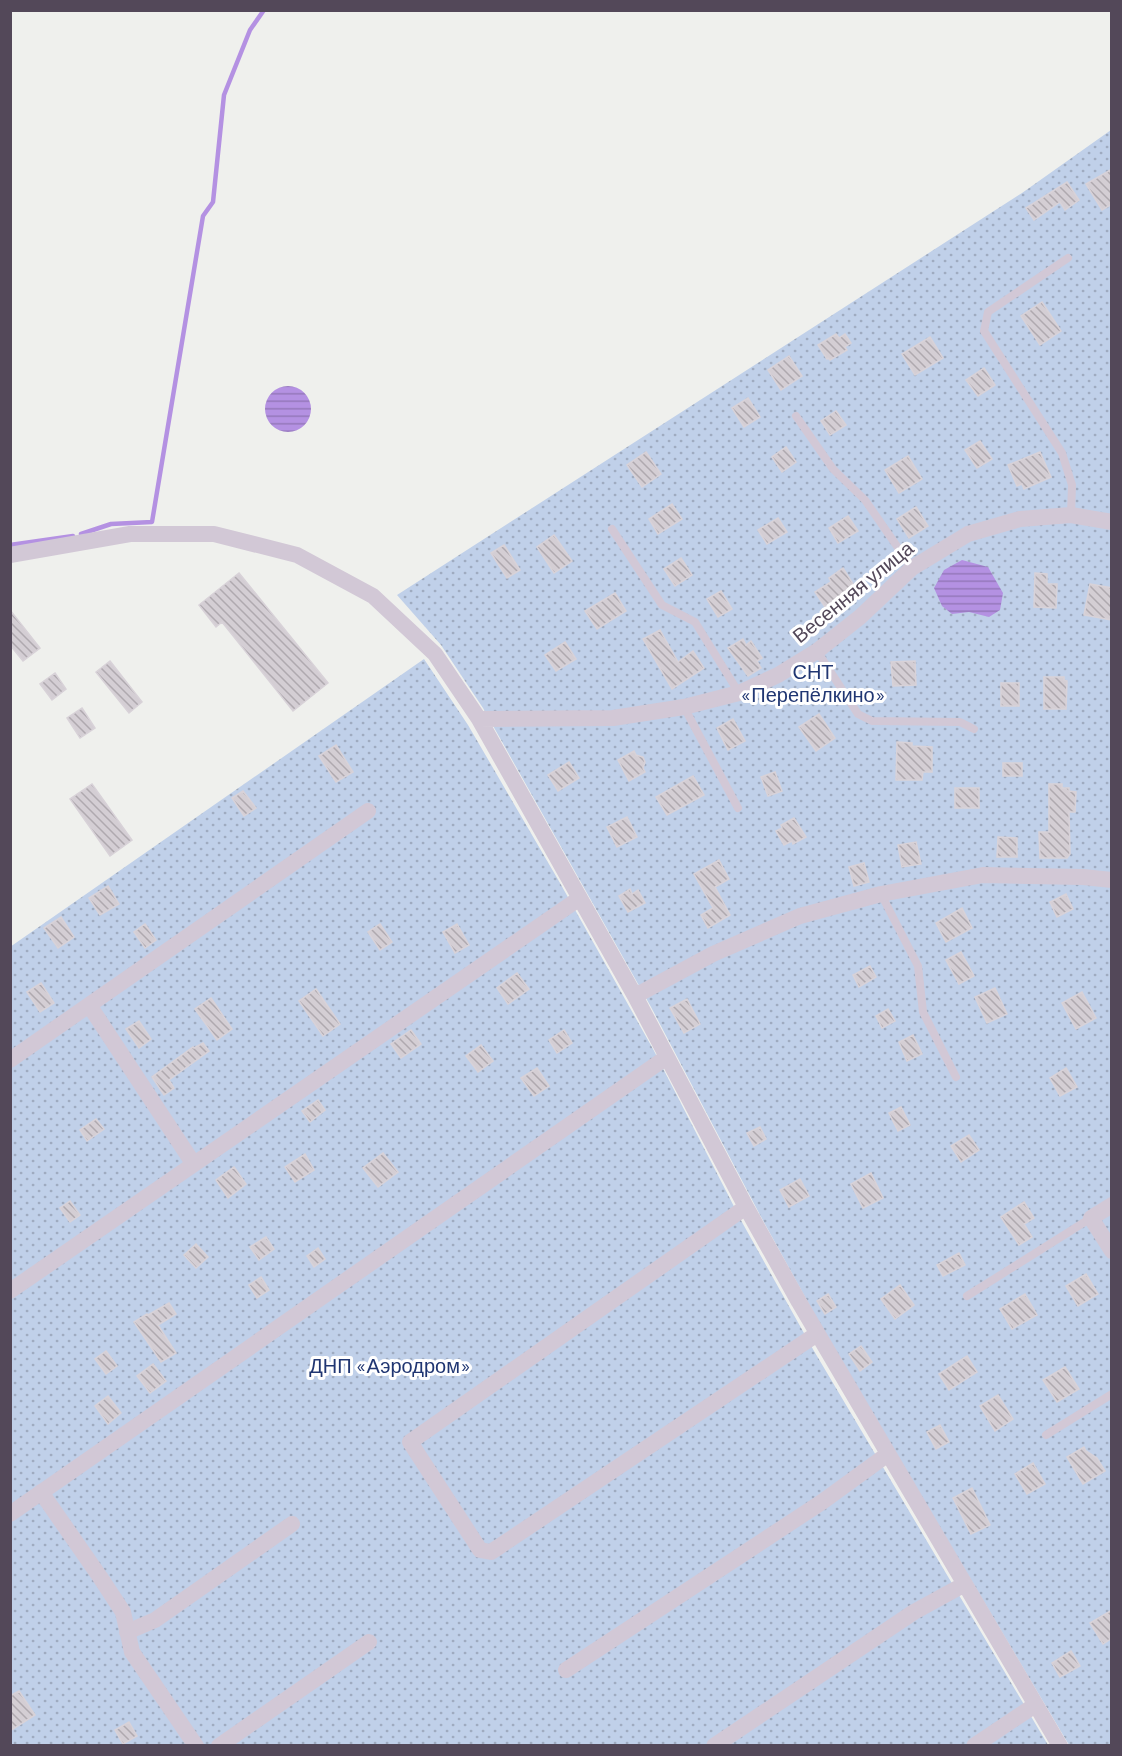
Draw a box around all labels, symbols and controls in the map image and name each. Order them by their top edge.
street label: Весенняя улица [787,535,918,647]
park label: СНТ «Перепёлкино» [740,659,886,706]
park label: ДНП «Аэродром» [309,1353,471,1377]

